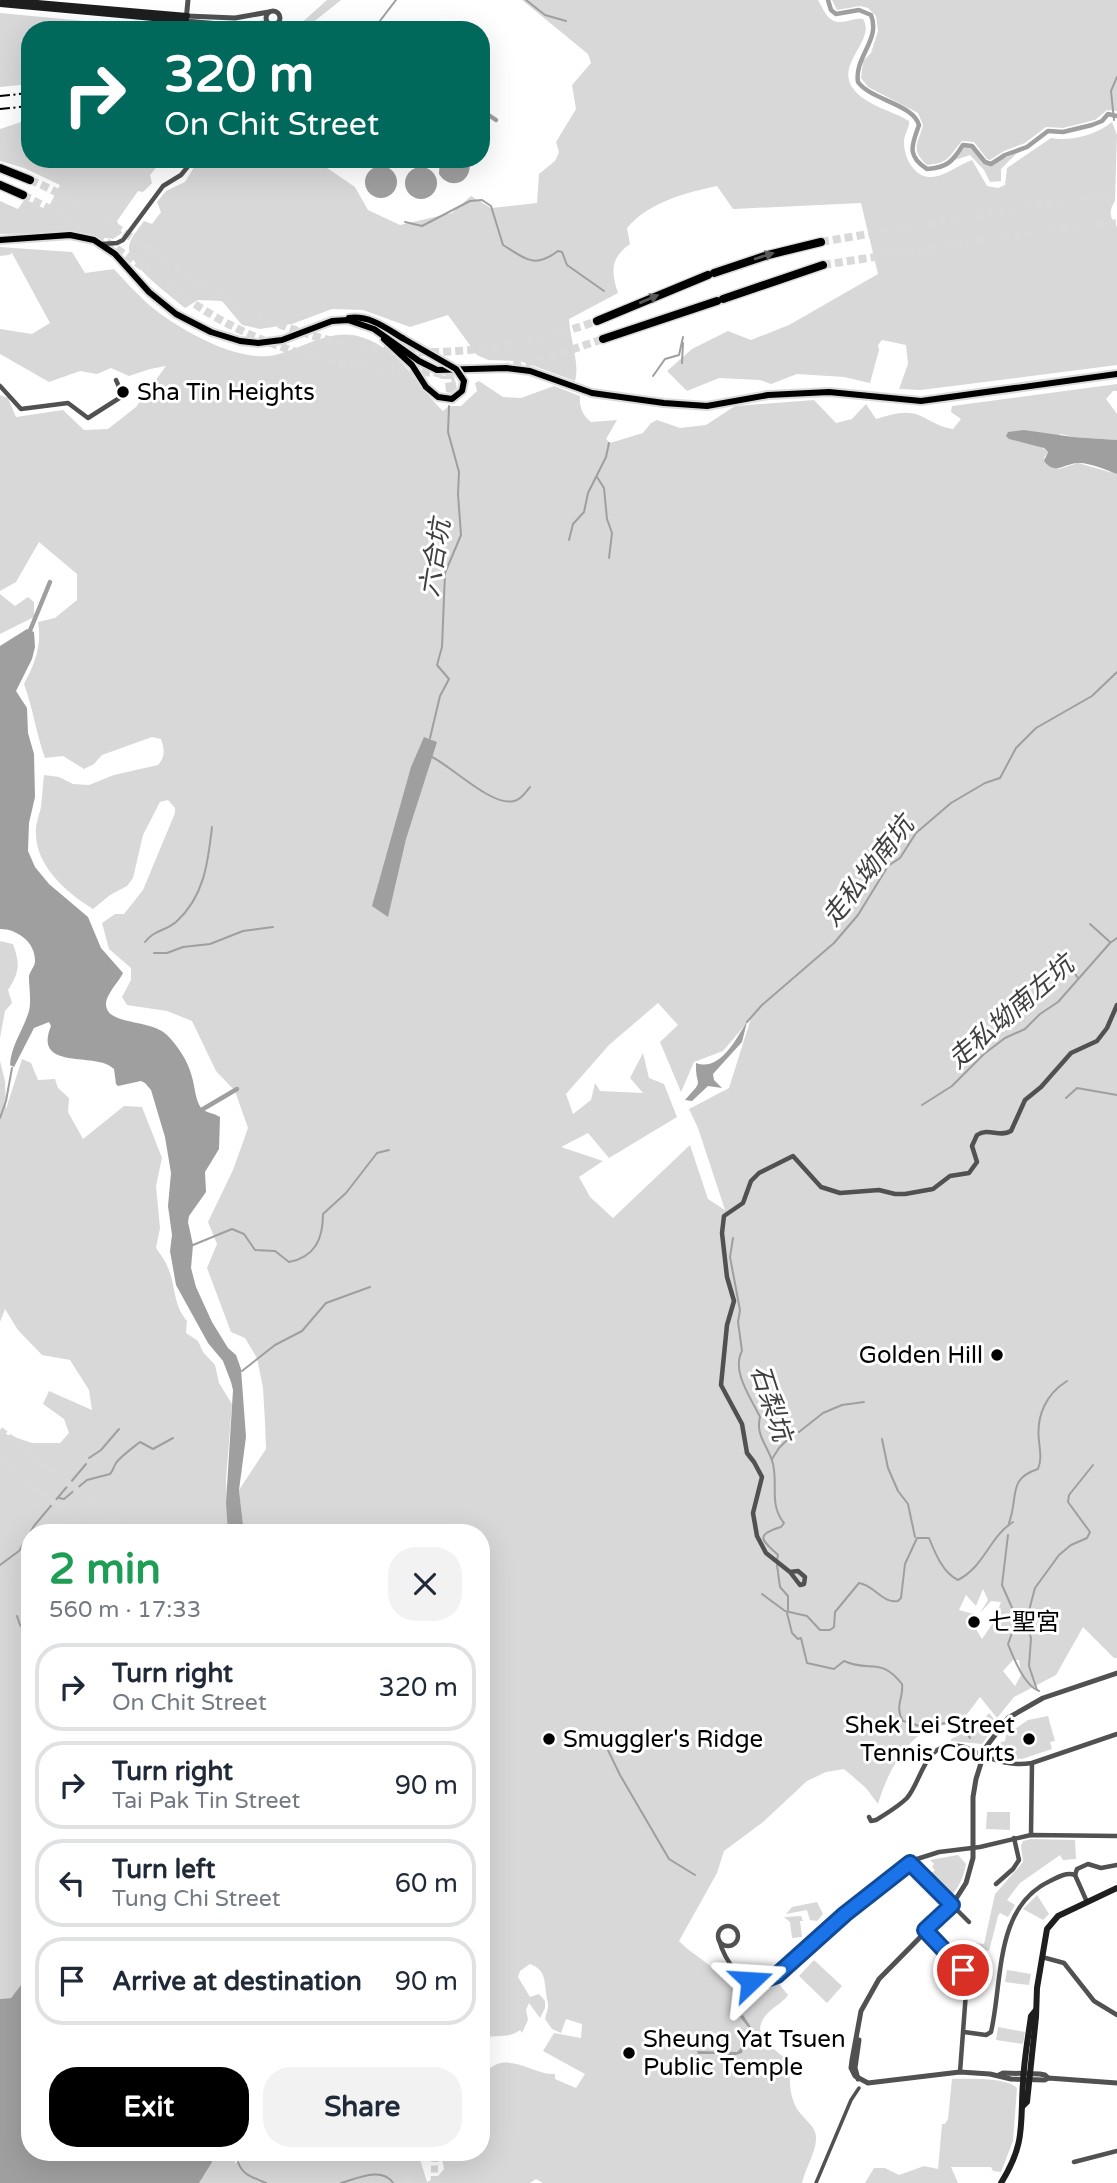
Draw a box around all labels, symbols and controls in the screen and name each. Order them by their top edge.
text: 320 m [164,46,314,105]
icon: right [49,49,140,140]
text: On Chit Street [164,106,379,144]
one-way arrow [754,250,775,261]
one-way arrow [639,294,660,305]
place label: Sha Tin Heights [137,378,315,407]
marker: Sha Tin Heights [115,384,131,400]
water label: 六合坑 [414,513,457,599]
water label: 走私坳南坑 [816,807,923,932]
water label: 走私坳南左坑 [942,947,1083,1075]
place label: Golden Hill [859,1341,983,1370]
marker: Golden Hill [989,1347,1005,1363]
water label: 石梨坑 [744,1361,799,1449]
text: 2 min [49,1544,161,1595]
button: close [388,1547,462,1621]
text: 560 m · 17:33 [49,1596,201,1624]
place label: 七聖宮 [988,1608,1060,1637]
marker: 七聖宮 [966,1614,982,1630]
text: Turn right [112,1658,233,1689]
icon: right [53,1668,91,1706]
text: 320 m [378,1672,458,1703]
text: On Chit Street [112,1689,267,1717]
place label: Shek Lei Street Tennis Courts [845,1711,1015,1768]
place label: Smuggler's Ridge [563,1725,763,1754]
marker: Smuggler's Ridge [541,1731,557,1747]
marker: Shek Lei Street Tennis Courts [1021,1731,1037,1747]
text: Turn right [112,1756,233,1787]
icon: right [53,1766,91,1804]
text: 90 m [395,1770,458,1801]
text: Tai Pak Tin Street [112,1787,300,1815]
text: Turn left [112,1854,215,1885]
icon: left [53,1864,91,1902]
text: 60 m [395,1868,458,1899]
text: Tung Chi Street [112,1885,281,1913]
pin [933,1940,993,2000]
position arrow [714,1944,788,2018]
icon: arrive [944,1951,982,1989]
icon: arrive [53,1962,91,2000]
text: Arrive at destination [112,1966,362,1997]
text: 90 m [395,1966,458,1997]
place label: Sheung Yat Tsuen Public Temple [643,2025,846,2082]
marker: Sheung Yat Tsuen Public Temple [621,2045,637,2061]
button: Exit [49,2067,249,2147]
button: Share [263,2067,462,2147]

